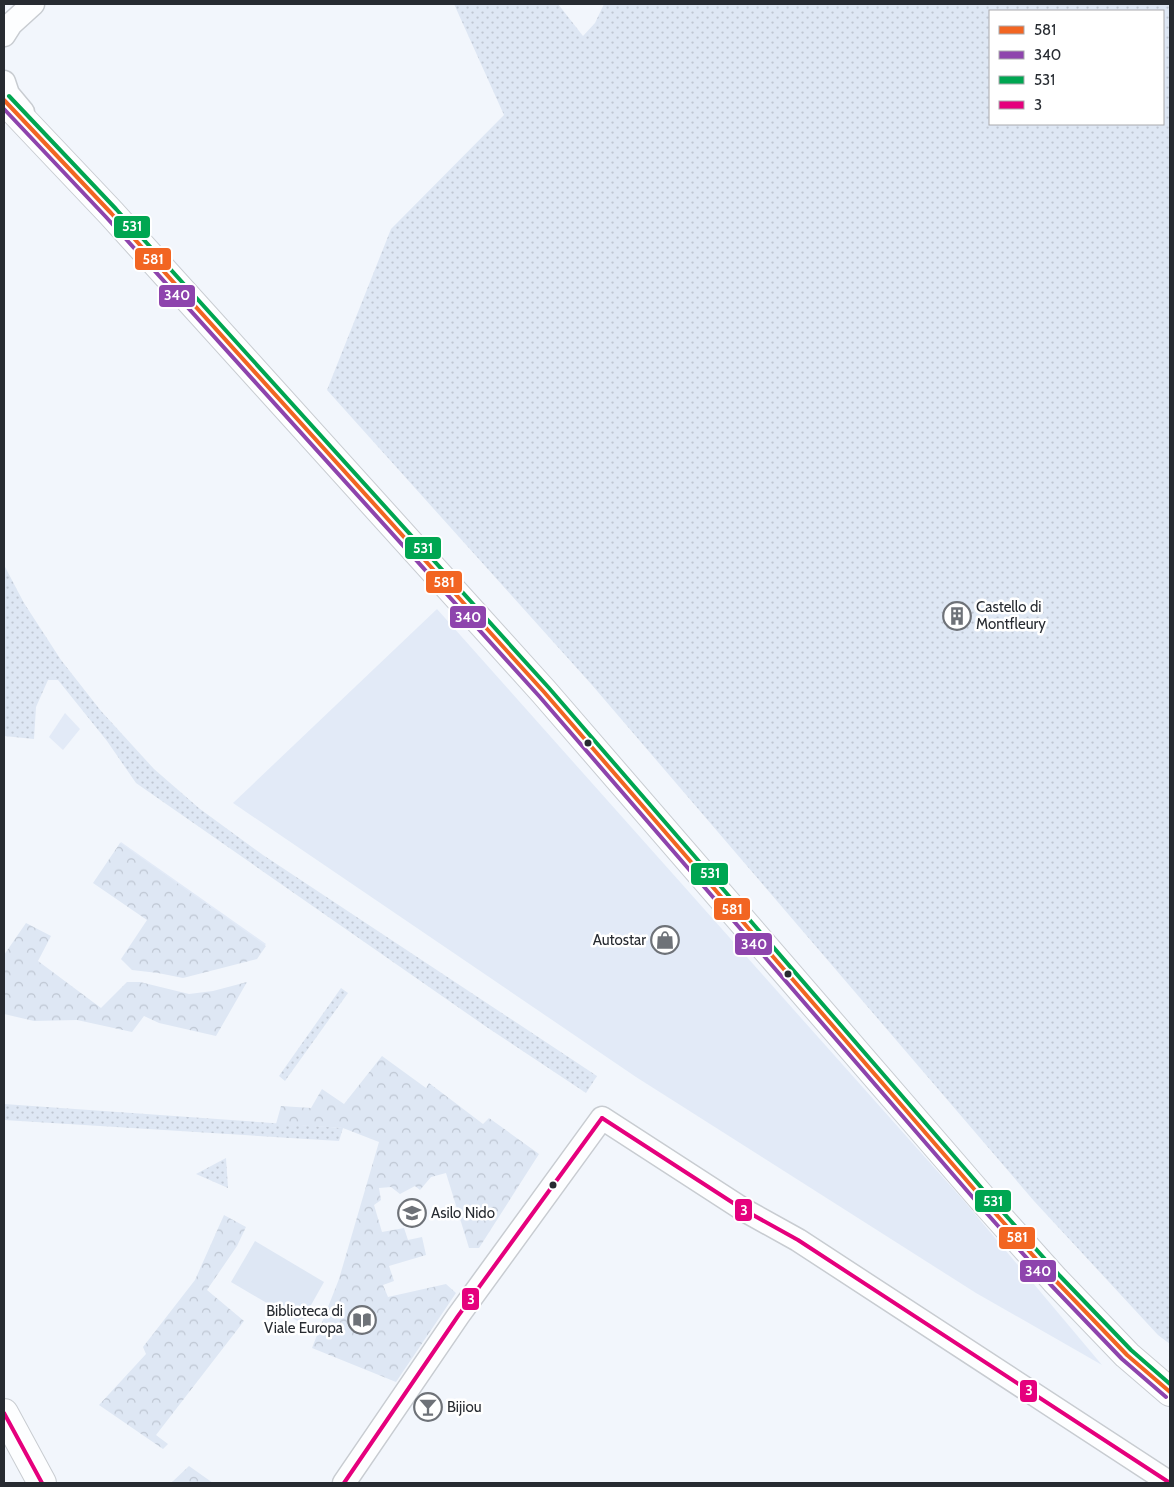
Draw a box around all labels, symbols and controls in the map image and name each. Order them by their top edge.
legend [989,10,1164,125]
text: 581 [1034,21,1056,39]
text: 340 [1034,46,1061,64]
text: 531 [1034,71,1055,89]
text: 3 [1034,96,1042,114]
line badge: 531 [113,215,151,239]
text: 531 [122,217,142,235]
line badge: 581 [134,247,172,271]
text: 581 [142,250,164,268]
line badge: 340 [158,284,196,308]
text: 340 [164,286,190,304]
line badge: 531 [404,536,442,560]
text: 531 [413,539,433,557]
line badge: 581 [425,570,463,594]
text: 581 [433,573,455,591]
place label: Castello di Montfleury [976,598,1046,633]
building icon: Castello di Montfleury [942,601,972,631]
line badge: 340 [449,605,487,629]
text: 340 [455,608,481,626]
unlabelled marker [583,738,593,748]
line badge: 531 [690,862,729,886]
text: 531 [700,864,720,882]
line badge: 581 [713,897,751,921]
text: 581 [721,900,743,918]
shop icon: Autostar [650,925,680,955]
place label: Autostar [593,931,646,949]
line badge: 340 [734,932,773,956]
text: 340 [741,935,767,953]
unlabelled marker [783,969,793,979]
unlabelled marker [548,1180,558,1190]
line badge: 531 [974,1189,1012,1213]
text: 531 [983,1192,1003,1210]
school or university icon: Asilo Nido [397,1198,427,1228]
line badge: 3 [734,1198,753,1222]
text: 3 [740,1201,748,1219]
place label: Asilo Nido [431,1204,495,1222]
line badge: 581 [998,1226,1036,1250]
text: 581 [1006,1228,1028,1246]
line badge: 340 [1019,1259,1057,1283]
text: 340 [1025,1262,1051,1280]
line badge: 3 [461,1287,480,1311]
text: 3 [467,1290,475,1308]
place label: Biblioteca di Viale Europa [264,1302,344,1337]
library icon: Biblioteca di Viale Europa [347,1305,377,1335]
line badge: 3 [1019,1379,1038,1403]
text: 3 [1025,1381,1033,1399]
bar icon: Bijiou [413,1392,443,1422]
place label: Bijiou [447,1398,482,1416]

